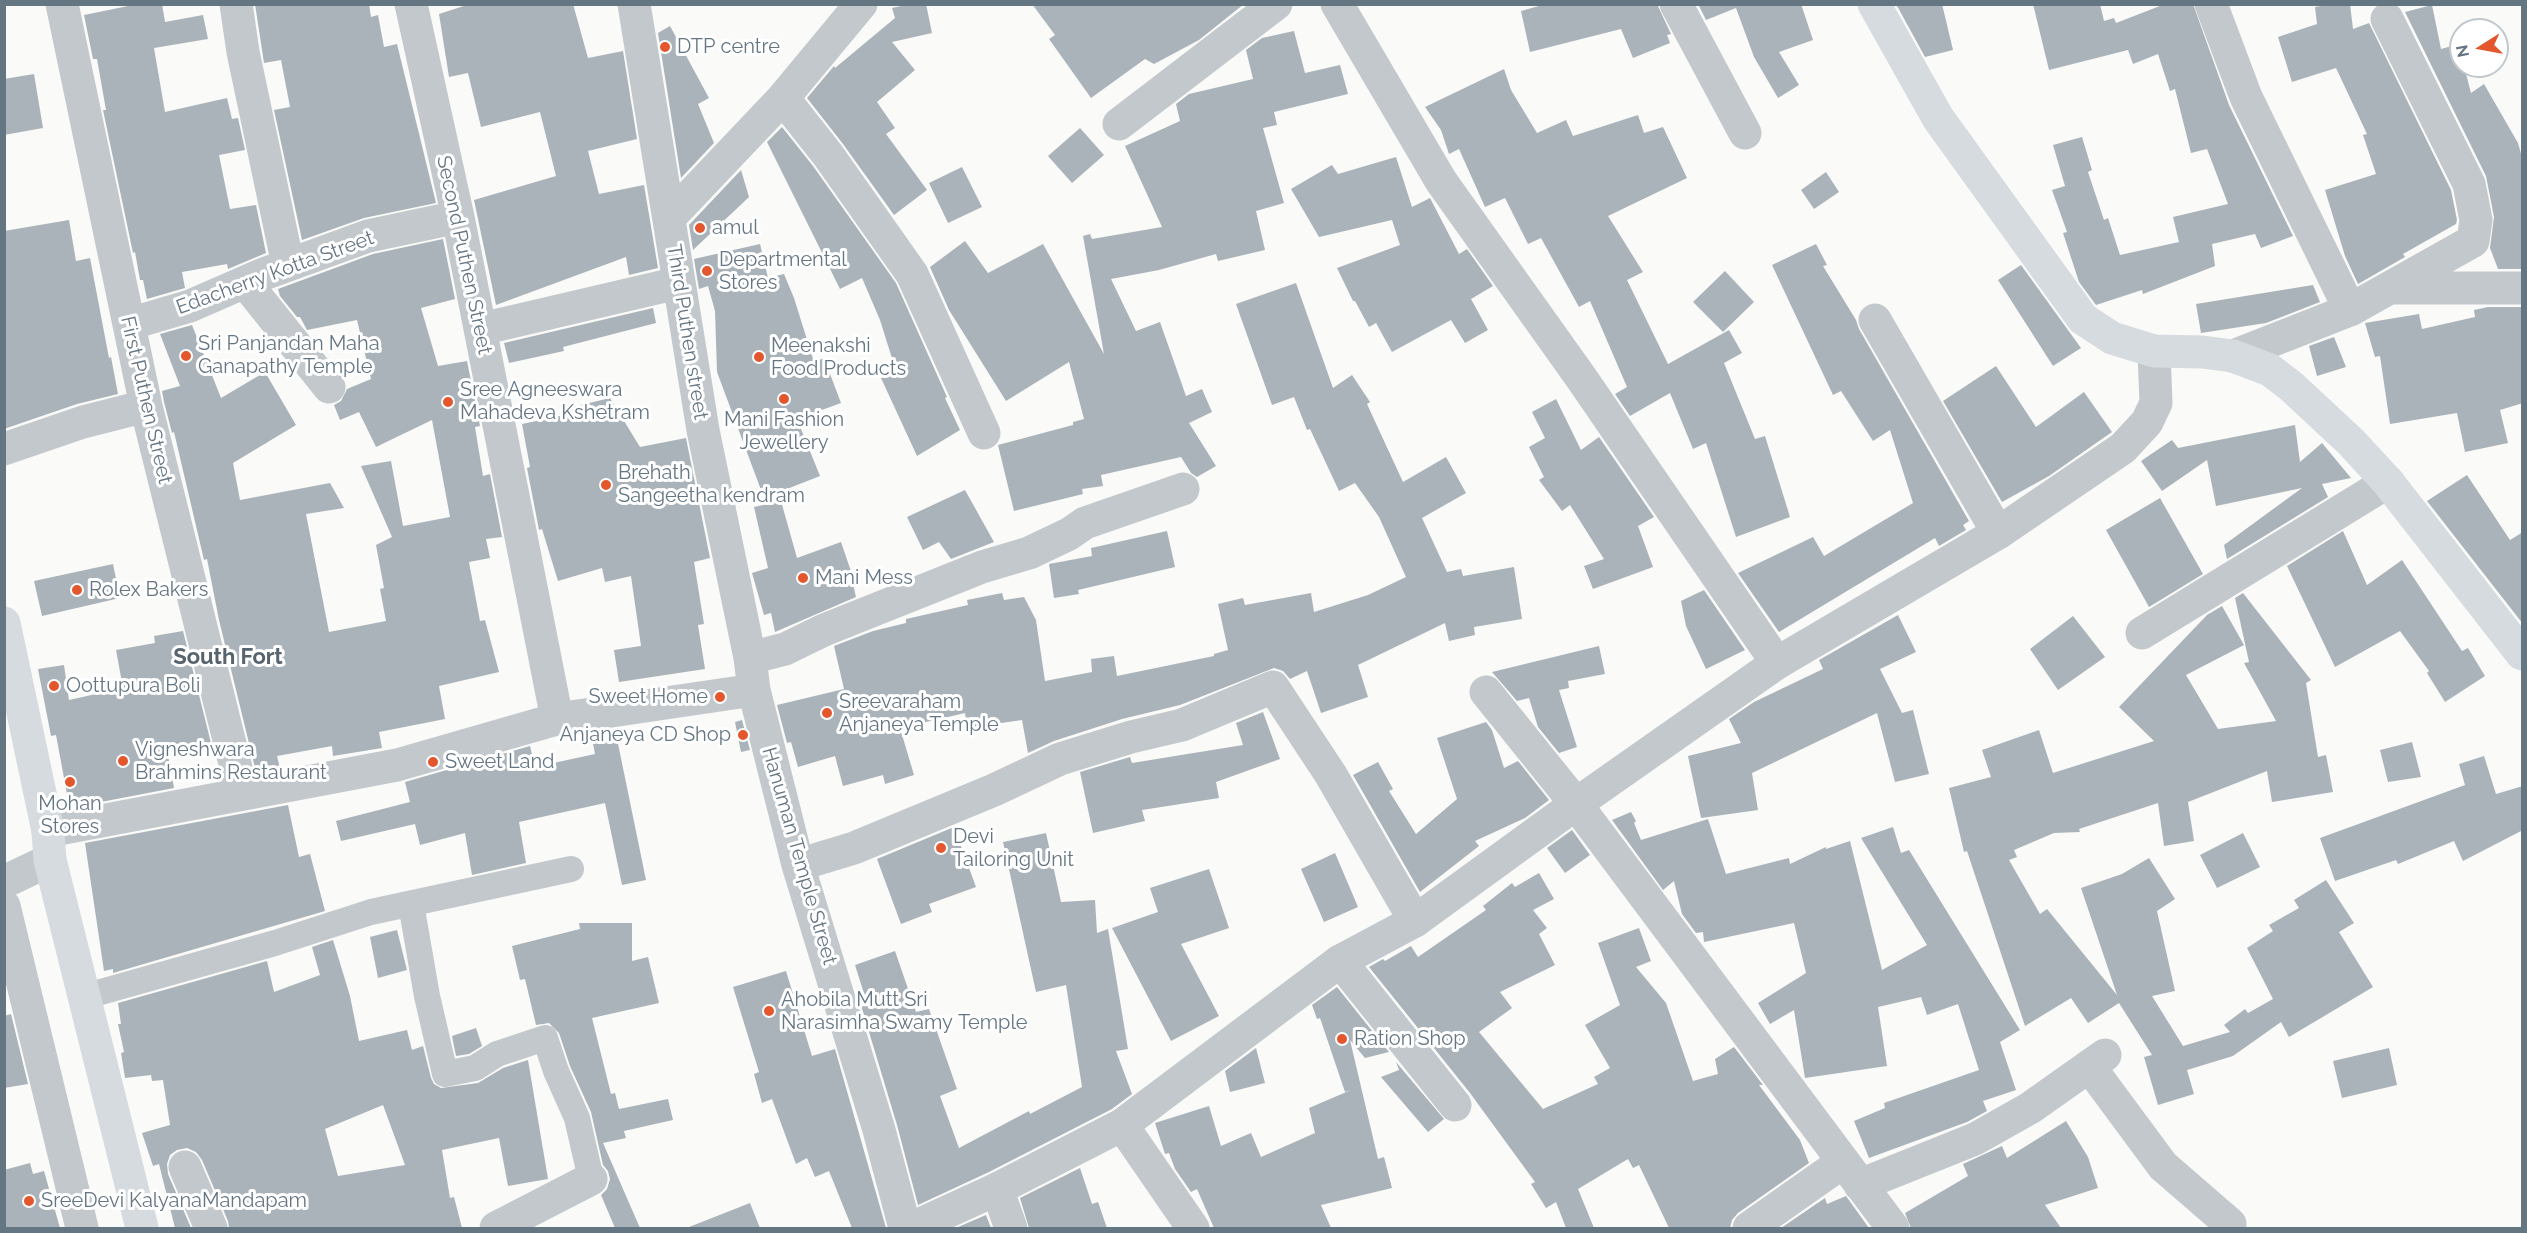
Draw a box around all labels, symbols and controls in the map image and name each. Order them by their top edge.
north arrow [2449,18,2509,78]
place label: DTP centre [677,35,780,59]
marker: DTP centre [658,40,672,54]
text: N [2452,43,2473,59]
street label: Second Puthen Street [431,153,497,357]
place label: amul [712,216,759,240]
marker: amul [693,221,707,235]
street label: Edacherry Kotta Street [173,226,377,320]
street label: Third Puthen street [661,243,713,421]
place label: Departmental Stores [719,248,847,295]
marker: Departmental Stores [700,264,714,278]
street label: First Puthen Street [115,314,177,486]
place label: Sri Panjandan Maha Ganapathy Temple [198,332,380,379]
place label: Meenakshi Food Products [771,334,906,381]
marker: Sri Panjandan Maha Ganapathy Temple [179,349,193,363]
marker: Meenakshi Food Products [752,350,766,364]
place label: Sree Agneeswara Mahadeva Kshetram [460,378,650,425]
marker: Mani Fashion Jewellery [777,392,791,406]
marker: Sree Agneeswara Mahadeva Kshetram [441,395,455,409]
place label: Mani Fashion Jewellery [724,408,844,455]
place label: Brehath Sangeetha kendram [618,461,805,508]
marker: Brehath Sangeetha kendram [599,478,613,492]
place label: Mani Mess [815,566,913,590]
marker: Mani Mess [796,571,810,585]
place label: Rolex Bakers [89,578,208,602]
marker: Rolex Bakers [70,583,84,597]
district label: South Fort [173,644,283,670]
place label: Oottupura Boli [66,674,200,698]
marker: Oottupura Boli [47,679,61,693]
place label: Sweet Home [588,685,708,709]
marker: Sweet Home [713,690,727,704]
place label: Sreevaraham Anjaneya Temple [839,690,999,737]
marker: Sreevaraham Anjaneya Temple [820,706,834,720]
place label: Anjaneya CD Shop [560,723,731,747]
marker: Anjaneya CD Shop [736,728,750,742]
place label: Vigneshwara Brahmins Restaurant [135,738,327,785]
street label: Hanuman Temple Street [756,744,842,968]
place label: Sweet Land [445,750,555,774]
marker: Vigneshwara Brahmins Restaurant [116,754,130,768]
marker: Sweet Land [426,755,440,769]
marker: Mohan Stores [63,775,77,789]
place label: Mohan Stores [38,792,102,839]
place label: Devi Tailoring Unit [953,825,1074,872]
marker: Devi Tailoring Unit [934,841,948,855]
place label: Ahobila Mutt Sri Narasimha Swamy Temple [781,988,1028,1035]
marker: Ahobila Mutt Sri Narasimha Swamy Temple [762,1004,776,1018]
place label: Ration Shop [1354,1027,1465,1051]
marker: Ration Shop [1335,1032,1349,1046]
place label: SreeDevi KalyanaMandapam [41,1189,307,1213]
marker: SreeDevi KalyanaMandapam [22,1194,36,1208]

